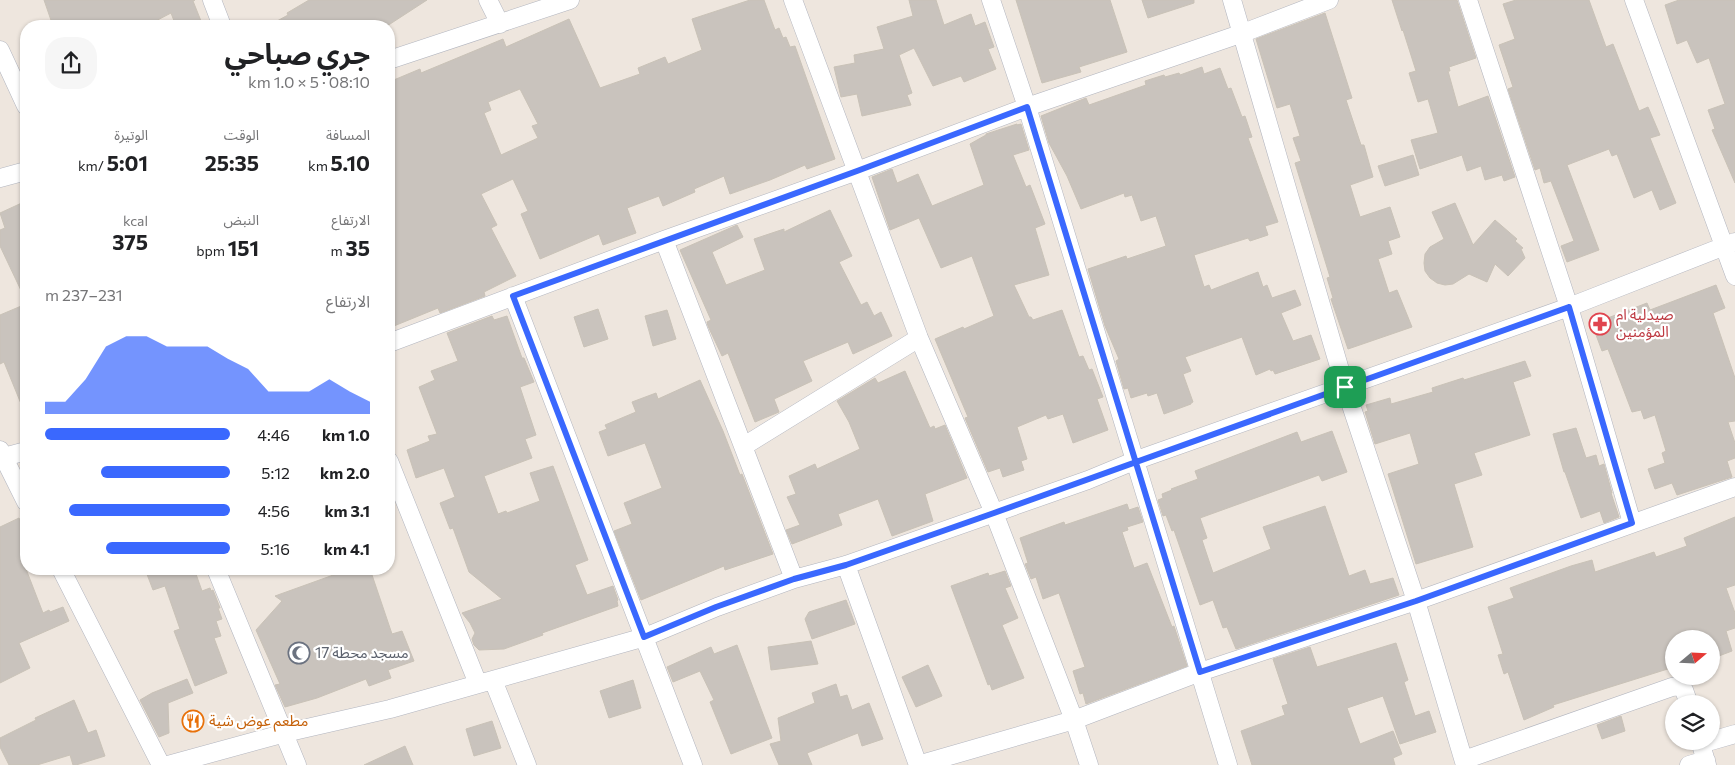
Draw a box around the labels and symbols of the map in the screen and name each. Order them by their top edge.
place label: صيدلية ام المؤمنين [1616,305,1674,341]
pharmacy icon: صيدلية ام المؤمنين [1588,312,1612,336]
pin [1324,366,1366,408]
north arrow [1665,630,1720,685]
mosque icon: مسجد محطة 17 [287,641,311,665]
place label: مسجد محطة 17 [315,643,409,661]
restaurant icon: مطعم عوض شية [181,709,205,733]
place label: مطعم عوض شية [209,711,308,732]

